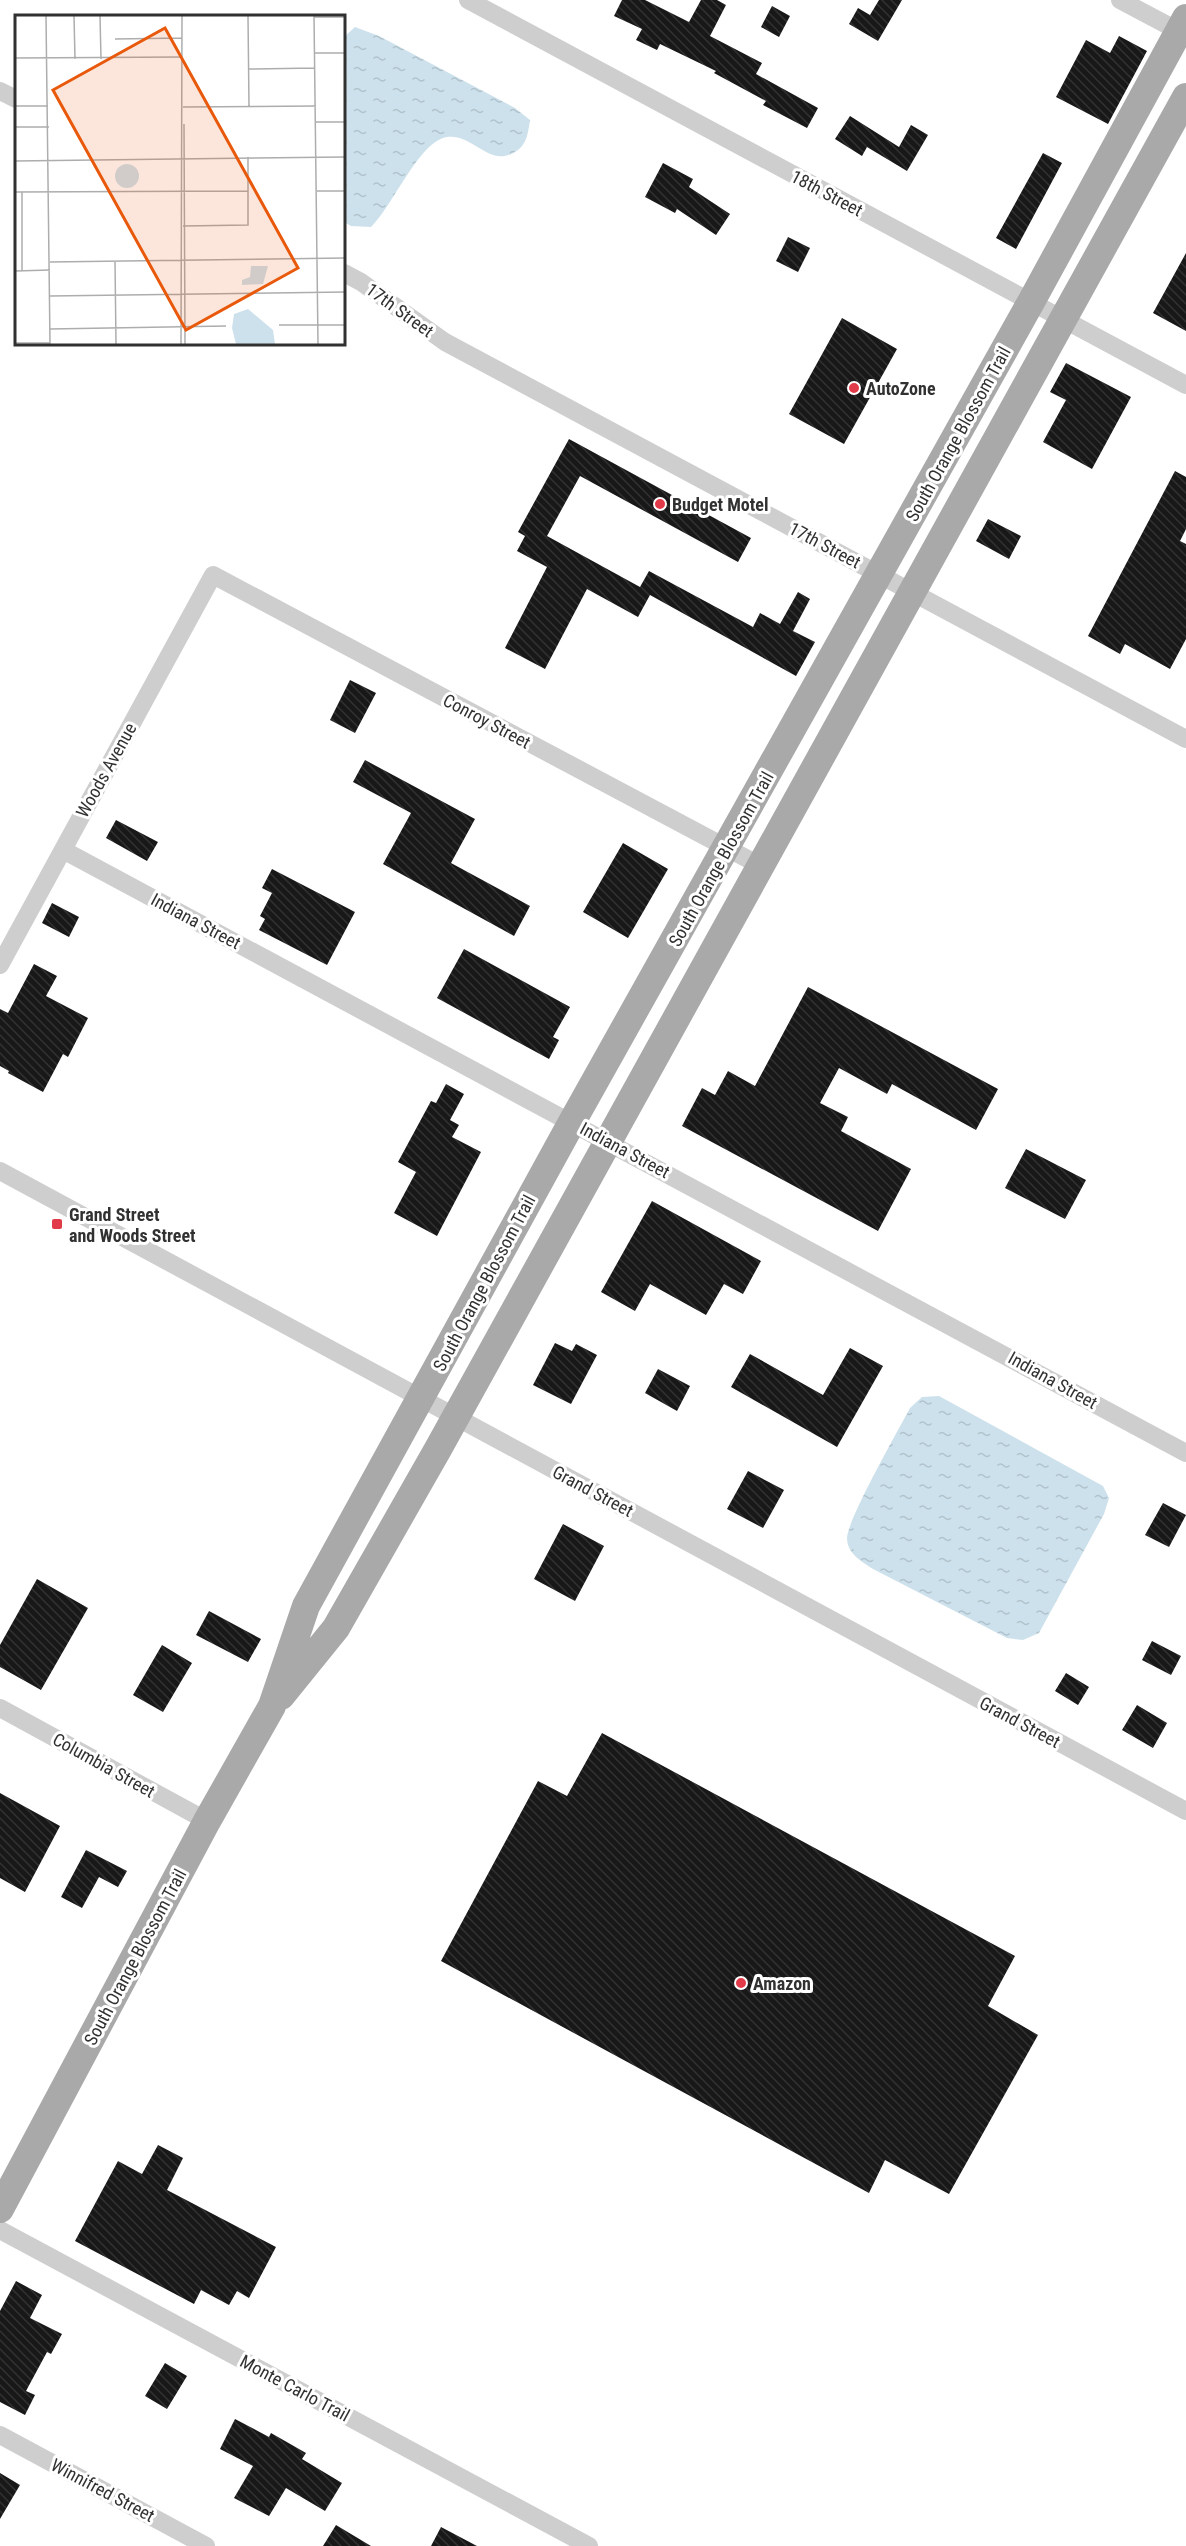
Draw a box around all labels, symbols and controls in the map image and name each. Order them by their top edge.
inset map [15,15,345,345]
street label: 18th Street [788,165,866,221]
street label: 17th Street [362,279,438,341]
street label: South Orange Blossom Trail [901,343,1015,525]
place label: AutoZone [866,378,936,399]
marker: AutoZone [847,381,861,395]
place label: Budget Motel [672,494,769,515]
marker: Budget Motel [653,497,667,511]
street label: 17th Street [786,517,864,573]
street label: Conroy Street [440,689,534,753]
street label: Woods Avenue [71,719,141,821]
street label: South Orange Blossom Trail [664,768,778,950]
street label: Indiana Street [148,889,244,953]
street label: Indiana Street [577,1118,673,1182]
street label: South Orange Blossom Trail [429,1191,539,1375]
place label: Grand Street and Woods Street [69,1204,196,1246]
marker: Grand Street and Woods Street [50,1217,64,1231]
street label: Indiana Street [1005,1347,1101,1413]
street label: Grand Street [549,1461,637,1521]
street label: Grand Street [976,1692,1064,1752]
street label: Columbia Street [49,1728,159,1802]
street label: South Orange Blossom Trail [80,1865,190,2049]
place label: Amazon [753,1973,811,1994]
marker: Amazon [734,1976,748,1990]
street label: Monte Carlo Trail [237,2350,353,2426]
street label: Winnifred Street [48,2454,158,2526]

